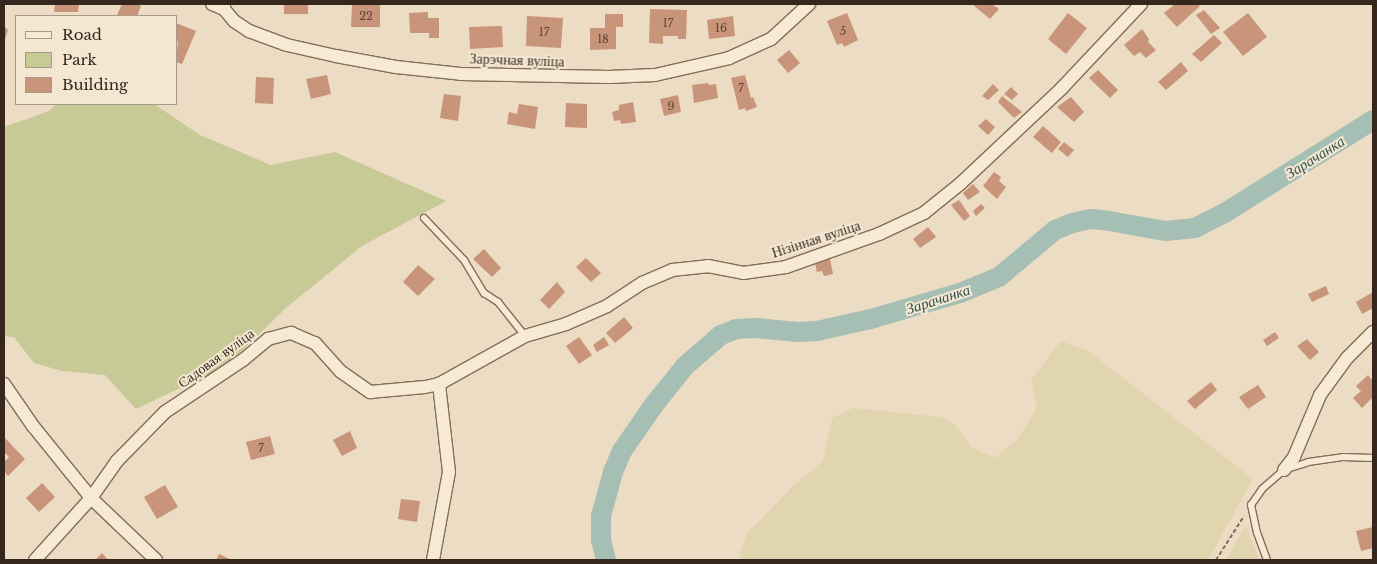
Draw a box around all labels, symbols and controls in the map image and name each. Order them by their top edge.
house number: 22 [359,9,373,23]
legend [15,15,178,105]
house number: 17 [663,16,673,30]
house number: 16 [715,21,727,35]
house number: 5 [840,24,846,38]
text: Road [62,25,102,44]
house number: 17 [539,25,549,39]
house number: 18 [597,32,609,46]
text: Park [62,50,97,69]
street label: Зарэчная вуліца [469,50,565,70]
text: Building [62,75,128,94]
house number: 7 [738,81,744,95]
house number: 9 [667,99,675,113]
water label: Зарачанка [1282,132,1348,182]
street label: Нізінная вуліца [770,217,862,261]
water label: Зарачанка [904,280,972,318]
street label: Садовая вуліца [175,325,257,391]
house number: 7 [258,441,264,455]

